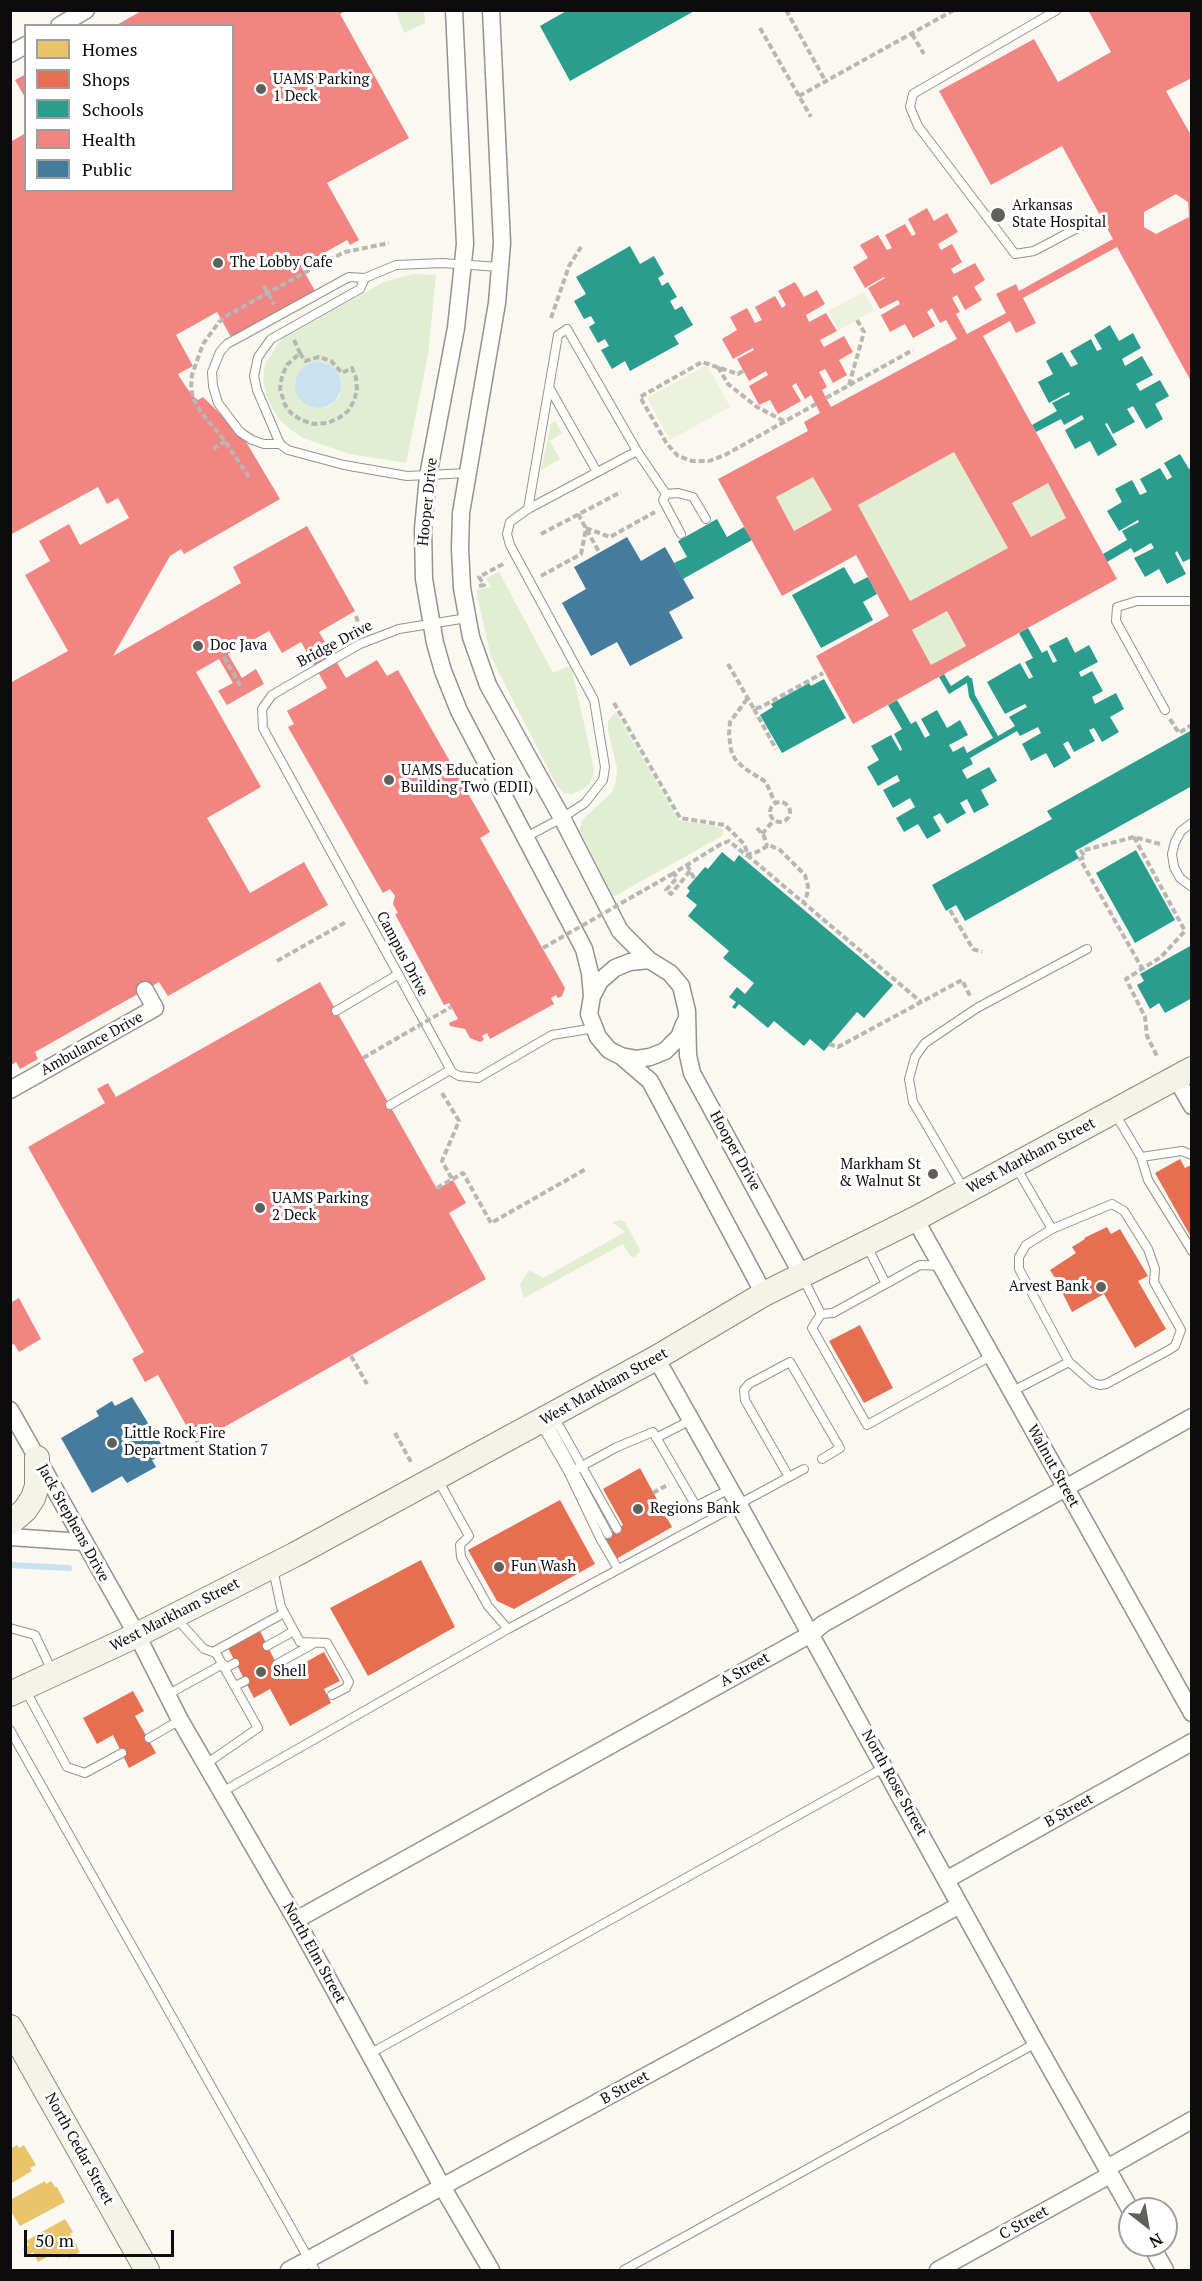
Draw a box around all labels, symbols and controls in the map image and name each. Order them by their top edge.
legend [24,24,234,192]
text: Homes [82,37,137,61]
text: Shops [82,67,130,91]
place label: UAMS Parking 1 Deck [273,71,369,106]
marker: UAMS Parking 1 Deck [254,82,268,96]
text: Schools [82,97,144,121]
text: Health [82,127,136,151]
text: Public [82,157,132,181]
place label: Arkansas State Hospital [1012,197,1106,232]
marker: Arkansas State Hospital [989,206,1007,224]
place label: The Lobby Cafe [230,254,333,272]
marker: The Lobby Cafe [211,256,225,270]
street label: Hooper Drive [414,457,442,547]
street label: Bridge Drive [294,617,376,671]
place label: Doc Java [210,637,267,655]
marker: Doc Java [191,639,205,653]
place label: UAMS Education Building Two (EDII) [401,762,533,797]
marker: UAMS Education Building Two (EDII) [382,773,396,787]
street label: Campus Drive [372,909,432,999]
street label: Ambulance Drive [37,1008,147,1080]
street label: Hooper Drive [706,1108,764,1194]
street label: West Markham Street [963,1114,1099,1198]
place label: Markham St & Walnut St [839,1156,921,1191]
marker: Markham St & Walnut St [926,1167,940,1181]
place label: UAMS Parking 2 Deck [272,1190,368,1225]
marker: UAMS Parking 2 Deck [253,1201,267,1215]
place label: Arvest Bank [1009,1278,1089,1296]
marker: Arvest Bank [1094,1280,1108,1294]
street label: West Markham Street [537,1344,671,1430]
street label: Walnut Street [1023,1421,1083,1511]
place label: Little Rock Fire Department Station 7 [124,1425,268,1460]
marker: Little Rock Fire Department Station 7 [105,1436,119,1450]
street label: Jack Stephens Drive [33,1461,113,1585]
place label: Regions Bank [650,1500,740,1518]
marker: Regions Bank [631,1502,645,1516]
place label: Fun Wash [511,1558,576,1576]
marker: Fun Wash [492,1560,506,1574]
street label: West Markham Street [107,1574,243,1656]
street label: A Street [717,1649,773,1691]
place label: Shell [273,1663,306,1681]
marker: Shell [254,1665,268,1679]
street label: North Rose Street [857,1727,931,1839]
street label: B Street [1042,1790,1096,1832]
street label: North Elm Street [279,1899,349,2007]
street label: B Street [598,2067,652,2109]
street label: North Cedar Street [41,2090,117,2208]
north arrow [1118,2197,1178,2257]
street label: C Street [996,2202,1052,2244]
scale bar [27,2218,177,2256]
text: 50 m [35,2228,74,2252]
text: N [1145,2228,1167,2253]

